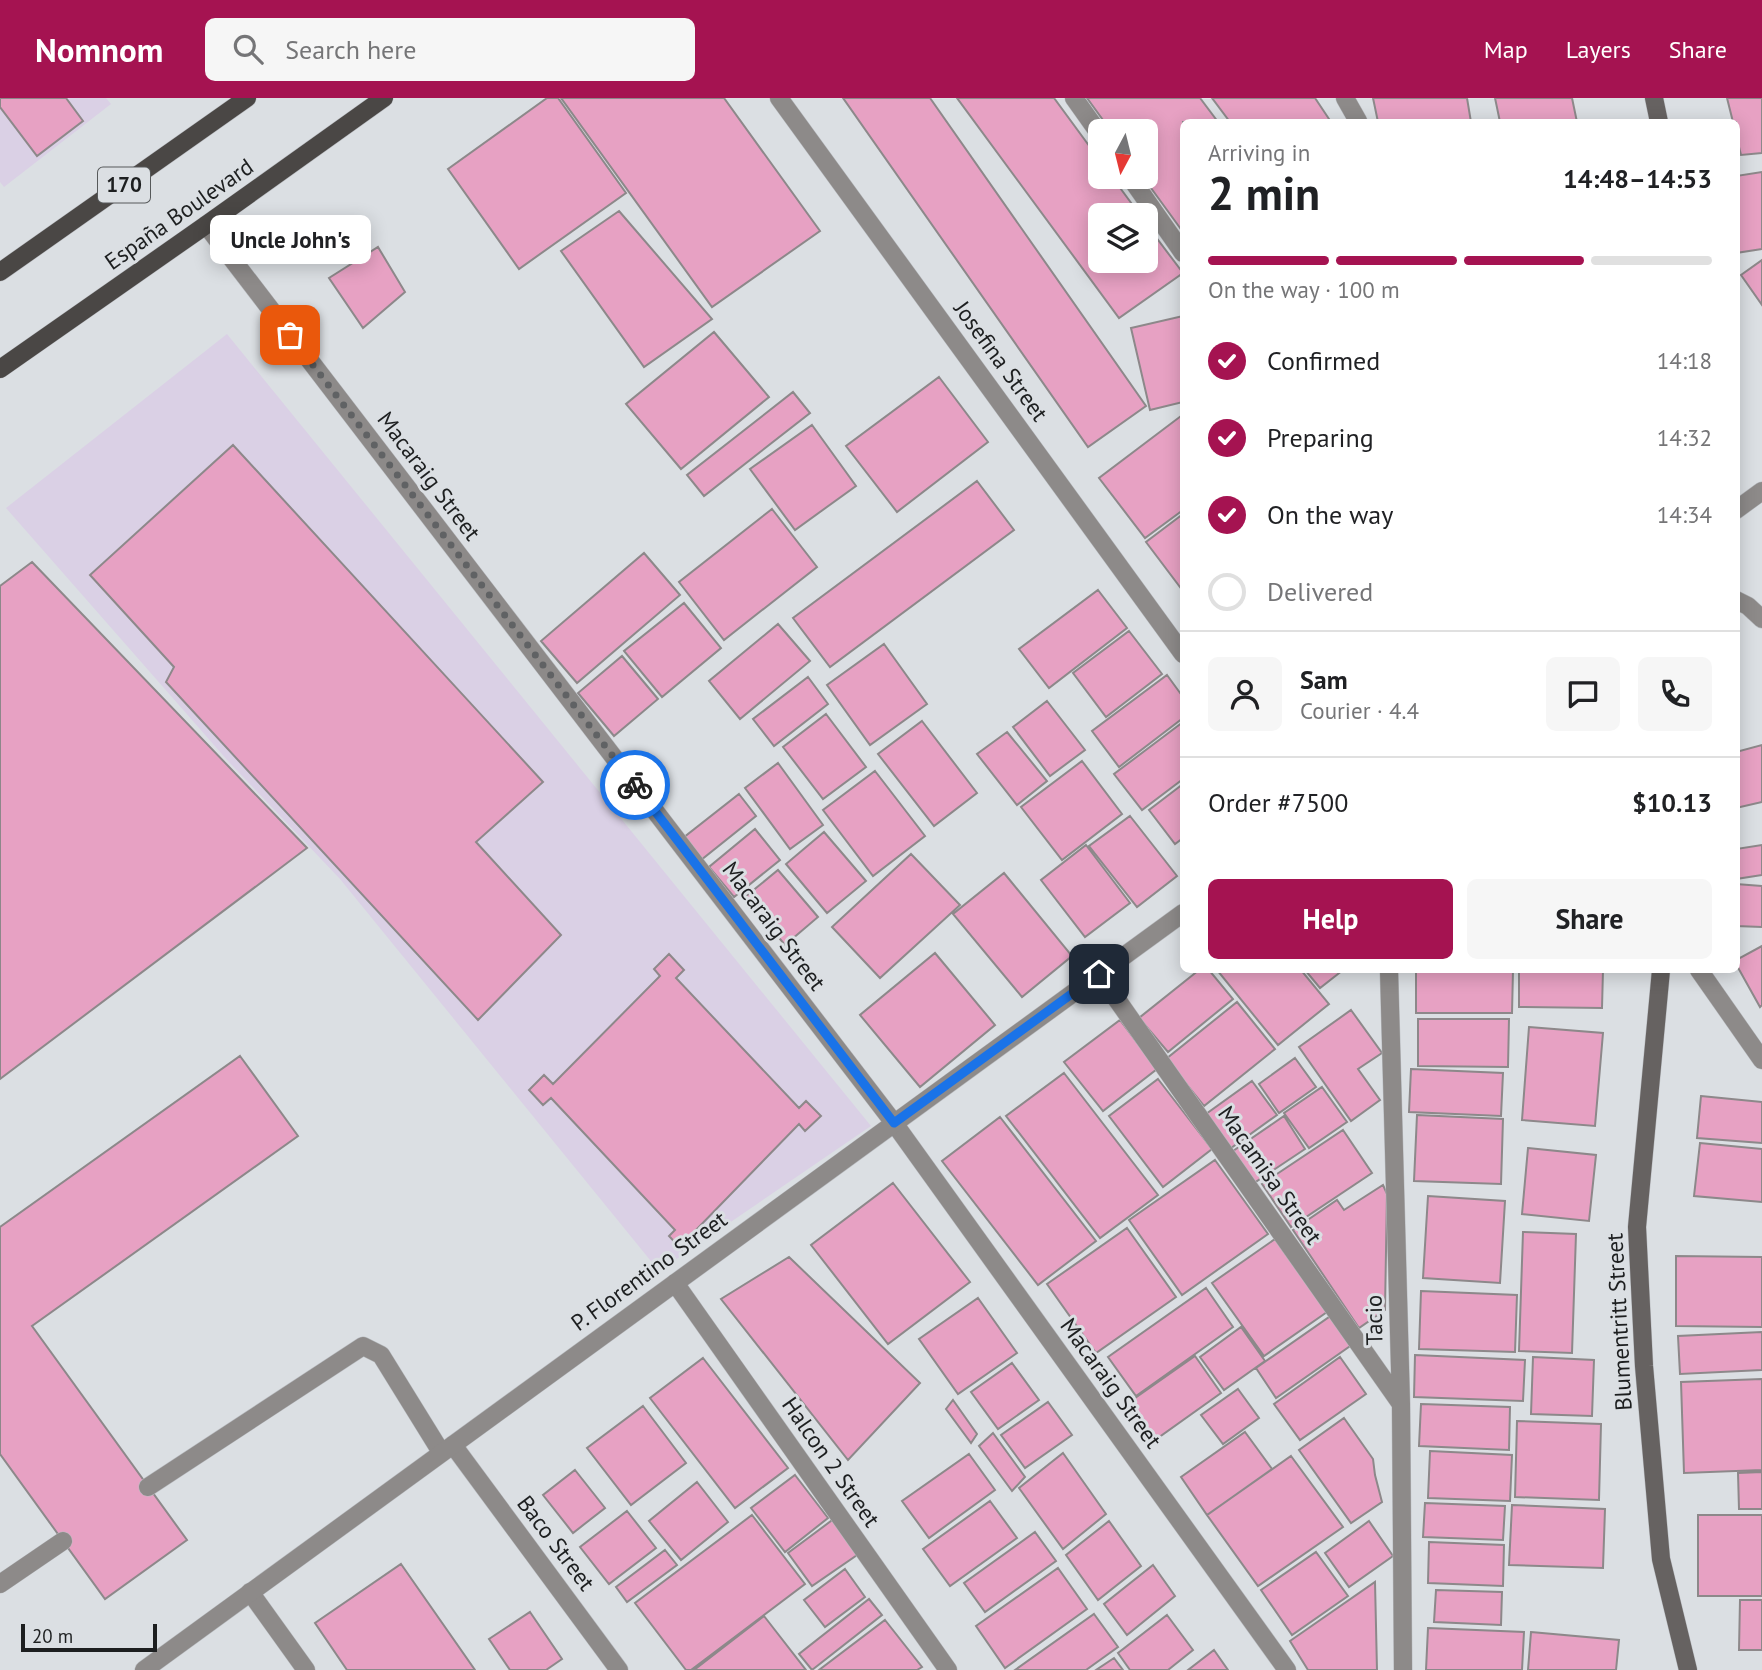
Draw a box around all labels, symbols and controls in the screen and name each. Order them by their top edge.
search box [205,18,695,81]
text: Nomnom [35,28,163,71]
icon: search [229,30,267,68]
text: Search here [285,33,416,66]
text: Map [1484,34,1528,65]
text: Layers [1566,34,1631,65]
text: Share [1669,34,1727,65]
north arrow [1088,119,1158,189]
map controls [1088,119,1158,273]
text: Arriving in [1208,138,1310,167]
street label: España Boulevard [99,152,259,276]
text: 14:48–14:53 [1563,162,1712,195]
text: 2 min [1208,163,1320,223]
road number: 170 [98,168,150,202]
button: layers [1088,203,1158,273]
callout: Uncle John's [210,216,370,265]
text: Uncle John's [230,225,351,254]
text: On the way · 100 m [1208,275,1400,304]
street label: Josefina Street [947,294,1055,427]
pin [260,305,320,365]
icon: bag [271,316,309,354]
icon: check [1208,342,1246,380]
text: Confirmed [1267,344,1380,377]
text: 14:18 [1657,346,1712,375]
street label: Macaraig Street [371,405,487,546]
icon: check [1208,419,1246,457]
text: Preparing [1267,421,1374,454]
text: 14:32 [1657,423,1712,452]
icon: check [1208,496,1246,534]
text: On the way [1267,498,1393,531]
text: 14:34 [1657,500,1712,529]
text: Delivered [1267,575,1373,608]
button: person [1208,657,1282,731]
button: chat [1546,657,1620,731]
button: phone [1638,657,1712,731]
text: Sam [1300,663,1348,696]
text: Courier · 4.4 [1300,696,1419,725]
courier [600,750,670,820]
icon: bike [616,766,654,804]
text: Order #7500 [1208,786,1348,819]
text: $10.13 [1632,786,1712,819]
street label: Macaraig Street [716,855,832,996]
button: Help [1208,879,1453,959]
button: Share [1467,879,1712,959]
pin [1069,944,1129,1004]
icon: home [1080,955,1118,993]
street label: Macamisa Street [1212,1100,1329,1250]
street label: P. Florentino Street [565,1204,733,1337]
street label: Blumentritt Street [1599,1232,1638,1412]
street label: Tacio [1359,1294,1388,1346]
street label: Macaraig Street [1054,1312,1169,1454]
street label: Halcon 2 Street [776,1391,887,1532]
street label: Baco Street [511,1489,602,1596]
scale bar [21,1621,158,1653]
text: 20 m [32,1624,73,1648]

